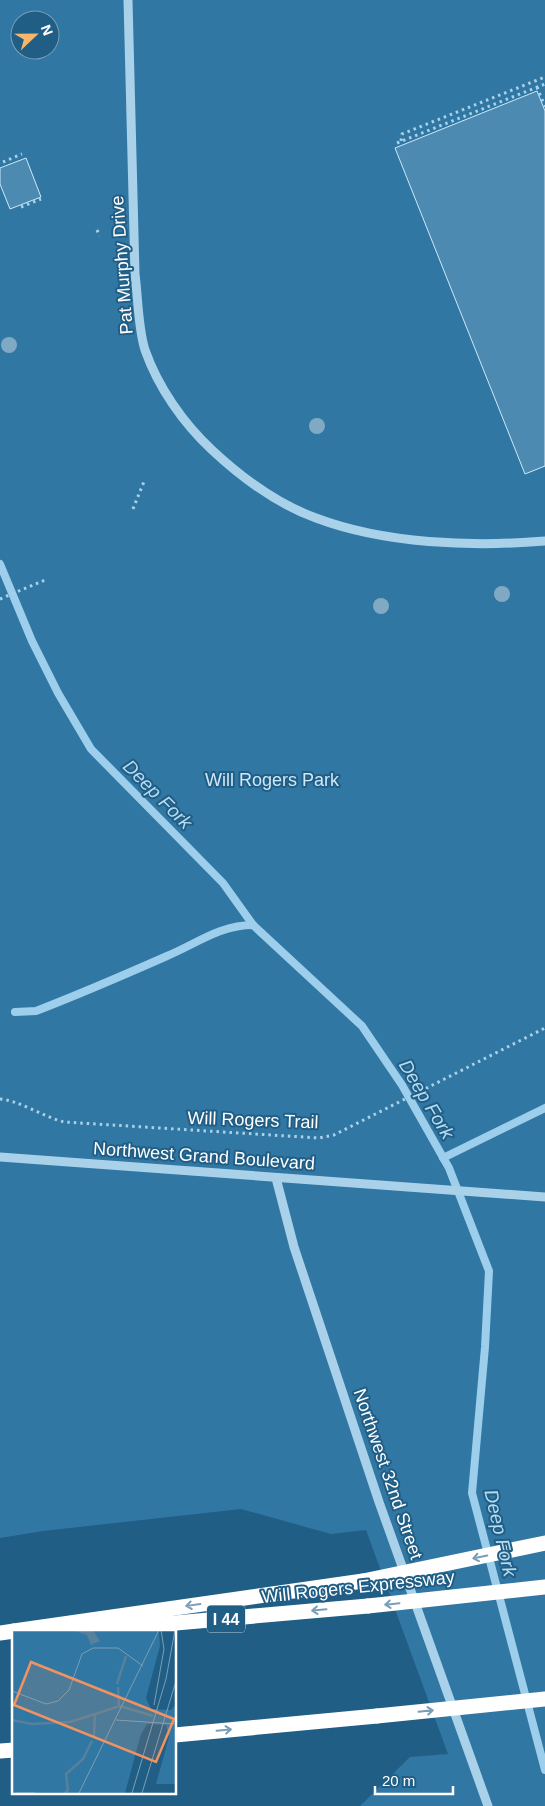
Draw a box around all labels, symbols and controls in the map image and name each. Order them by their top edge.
north arrow [10,10,60,60]
text: N [38,22,56,38]
street label: Pat Murphy Drive [107,195,137,335]
water label: Deep Fork [119,756,197,834]
park label: Will Rogers Park [205,770,340,790]
water label: Deep Fork [395,1056,459,1144]
street label: Will Rogers Trail [187,1108,319,1132]
street label: Northwest Grand Boulevard [93,1138,315,1174]
street label: Northwest 32nd Street [349,1386,427,1562]
water label: Deep Fork [480,1488,521,1580]
one-way arrow [473,1553,489,1562]
street label: Will Rogers Expressway [260,1567,456,1607]
one-way arrow [384,1599,400,1609]
one-way arrow [186,1601,202,1611]
road number: I 44 [207,1606,245,1632]
one-way arrow [311,1606,327,1615]
inset map [12,1630,176,1794]
one-way arrow [417,1706,433,1716]
one-way arrow [215,1725,231,1735]
scale bar [375,1764,452,1796]
text: 20 m [382,1772,415,1789]

